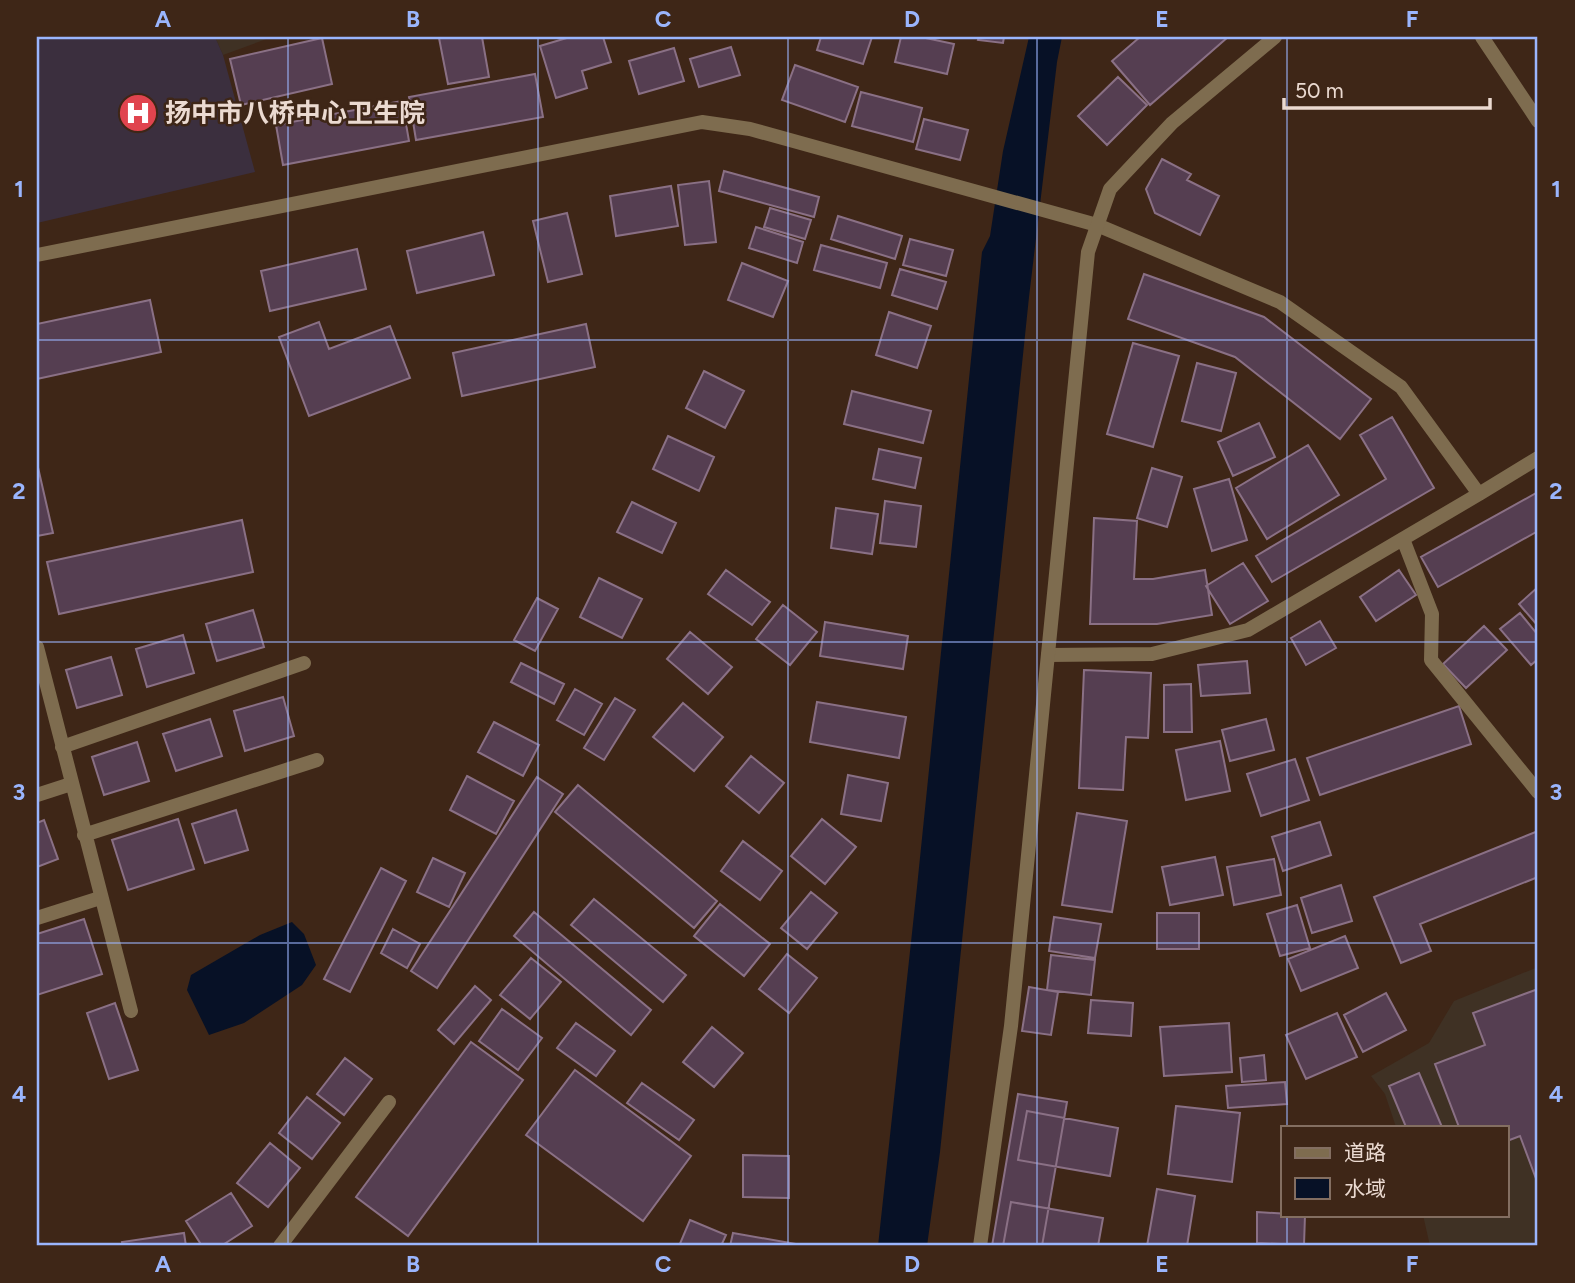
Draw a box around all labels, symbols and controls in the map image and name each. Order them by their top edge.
text: A [155,5,172,33]
text: B [406,5,420,33]
text: C [655,5,672,33]
text: D [904,5,920,33]
text: E [1155,5,1169,33]
text: F [1406,5,1419,33]
scale bar [1284,66,1491,110]
text: 50 m [1295,78,1344,103]
hospital icon: 扬中市八桥中心卫生院 [117,92,159,134]
place label: 扬中市八桥中心卫生院 [165,97,425,129]
text: 1 [14,175,24,203]
text: 1 [1551,175,1561,203]
text: 2 [12,477,26,505]
text: 2 [1549,477,1563,505]
text: 3 [13,778,25,806]
text: 3 [1550,778,1562,806]
text: 4 [12,1080,26,1108]
text: 4 [1549,1080,1563,1108]
legend [1281,1126,1508,1216]
text: 道路 [1344,1140,1386,1165]
text: 水域 [1344,1176,1386,1201]
text: A [155,1250,172,1278]
text: B [406,1250,420,1278]
text: C [655,1250,672,1278]
text: D [904,1250,920,1278]
text: E [1155,1250,1169,1278]
text: F [1406,1250,1419,1278]

